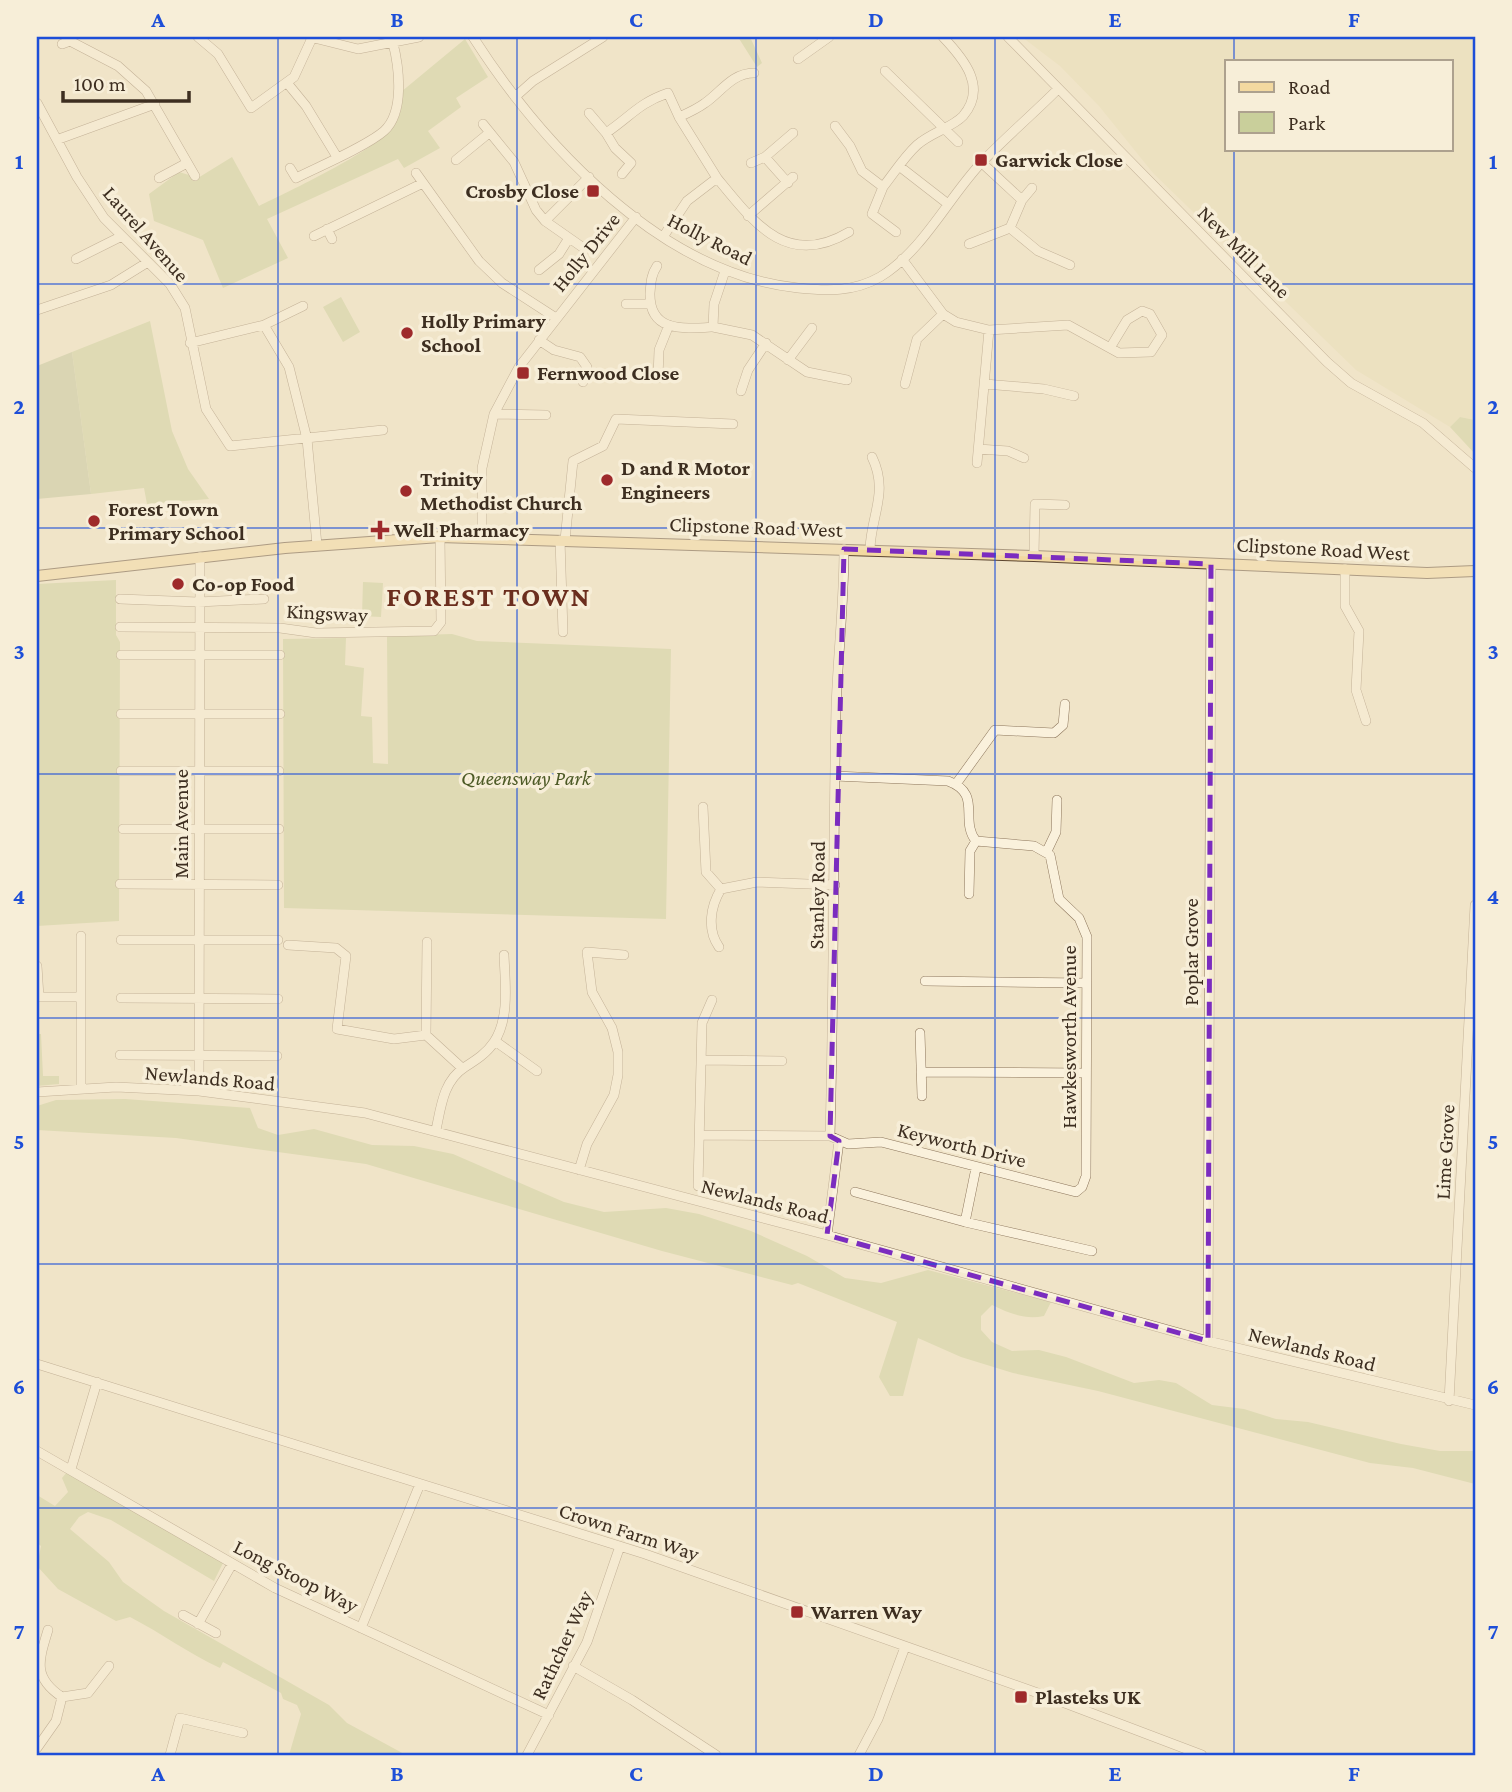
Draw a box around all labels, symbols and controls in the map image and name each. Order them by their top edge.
text: A [150,6,165,32]
text: B [390,6,404,32]
text: C [629,6,643,32]
text: D [868,6,884,32]
text: E [1108,6,1122,32]
text: F [1348,6,1360,32]
scale bar [63,60,189,104]
legend [1225,60,1452,150]
text: 100 m [74,72,126,96]
text: Road [1288,75,1331,99]
text: Park [1288,111,1325,135]
text: 1 [15,148,24,174]
place label: Garwick Close [995,148,1123,172]
text: 1 [1489,148,1498,174]
marker: Garwick Close [973,152,989,168]
place label: Crosby Close [465,179,579,203]
street label: Laurel Avenue [98,181,194,287]
marker: Crosby Close [585,183,601,199]
street label: New Mill Lane [1193,201,1295,303]
street label: Holly Drive [547,208,625,296]
street label: Holly Road [664,208,756,270]
place label: Holly Primary School [421,309,547,357]
marker: Holly Primary School [399,325,415,341]
place label: Fernwood Close [537,361,680,385]
marker: Fernwood Close [515,365,531,381]
text: 2 [13,393,25,419]
text: 2 [1487,393,1499,419]
place label: D and R Motor Engineers [621,456,751,504]
place label: Trinity Methodist Church [420,467,582,515]
marker: D and R Motor Engineers [599,472,615,488]
marker: Trinity Methodist Church [398,483,414,499]
place label: Forest Town Primary School [108,497,245,545]
street label: Clipstone Road West [669,512,844,542]
marker: Forest Town Primary School [86,513,102,529]
place label: Well Pharmacy [393,518,530,542]
marker: Well Pharmacy [372,522,388,538]
street label: Clipstone Road West [1236,532,1411,566]
place label: Co-op Food [192,572,295,596]
marker: Co-op Food [170,576,186,592]
district label: FOREST TOWN [386,581,592,612]
street label: Kingsway [286,599,369,627]
text: 3 [13,638,25,664]
text: 3 [1487,638,1499,664]
park label: Queensway Park [461,766,592,790]
street label: Main Avenue [169,769,193,879]
street label: Stanley Road [804,841,830,949]
text: 4 [13,883,25,909]
text: 4 [1487,883,1499,909]
street label: Poplar Grove [1179,898,1203,1006]
street label: Hawkesworth Avenue [1057,945,1081,1129]
street label: Newlands Road [144,1060,276,1096]
street label: Lime Grove [1431,1104,1459,1200]
street label: Keyworth Drive [895,1117,1029,1173]
text: 5 [13,1128,25,1154]
text: 5 [1487,1128,1499,1154]
street label: Newlands Road [699,1174,831,1228]
street label: Newlands Road [1246,1322,1378,1376]
text: 6 [13,1373,25,1399]
text: 6 [1487,1373,1499,1399]
street label: Crown Farm Way [556,1498,702,1566]
street label: Long Stoop Way [230,1534,362,1618]
street label: Rathcher Way [526,1586,598,1703]
place label: Warren Way [810,1600,922,1624]
marker: Warren Way [789,1604,805,1620]
text: 7 [13,1618,25,1644]
text: 7 [1487,1618,1499,1644]
place label: Plasteks UK [1035,1685,1141,1709]
marker: Plasteks UK [1013,1689,1029,1705]
text: A [150,1760,165,1786]
text: B [390,1760,404,1786]
text: C [629,1760,643,1786]
text: D [868,1760,884,1786]
text: E [1108,1760,1122,1786]
text: F [1348,1760,1360,1786]

